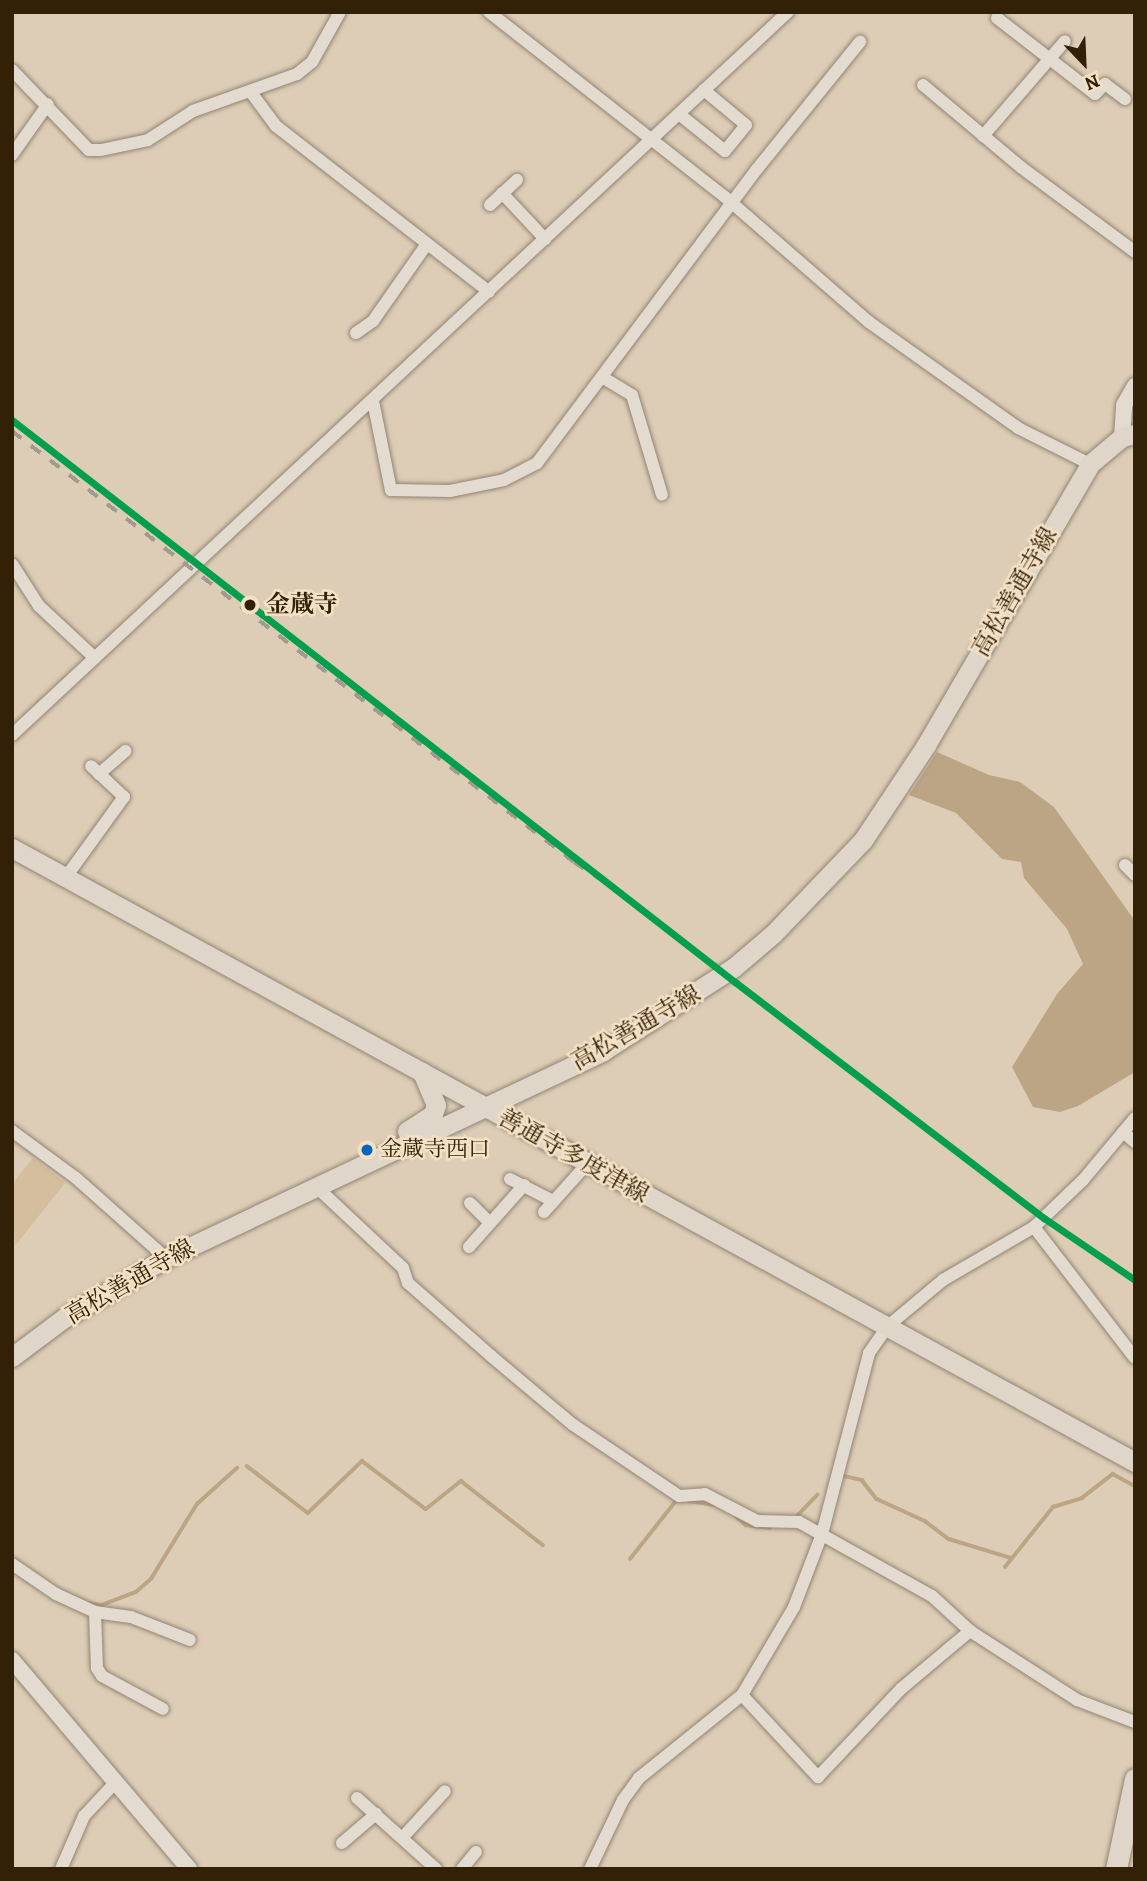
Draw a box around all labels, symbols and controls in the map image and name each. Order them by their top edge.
north arrow [1049,28,1119,98]
text: N [1081,68,1104,97]
street label: 高松善通寺線 [967,522,1063,662]
place label: 金蔵寺 [266,591,338,619]
marker: 金蔵寺 [240,595,260,615]
street label: 高松善通寺線 [566,980,706,1076]
street label: 善通寺多度津線 [493,1103,653,1209]
place label: 金蔵寺西口 [380,1137,490,1163]
marker: 金蔵寺西口 [360,1143,374,1157]
street label: 高松善通寺線 [60,1234,200,1330]

